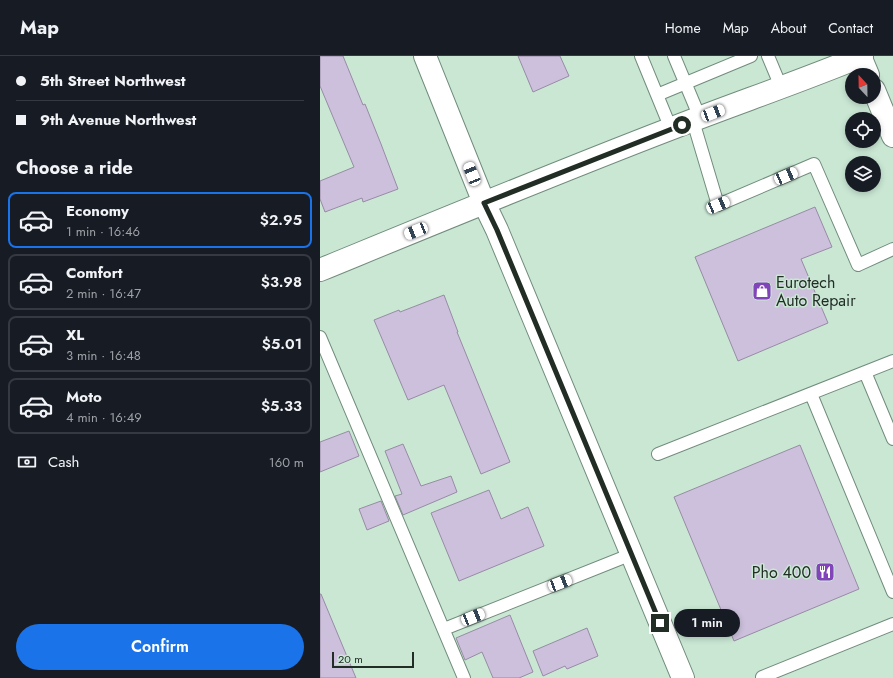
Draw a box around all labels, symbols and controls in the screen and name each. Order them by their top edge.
text: Map [20,14,59,41]
text: Home [665,18,701,38]
text: Map [723,18,749,38]
text: About [771,18,806,38]
text: Contact [828,18,873,38]
north arrow [845,68,881,104]
map controls [845,68,881,192]
text: 5th Street Northwest [40,70,186,92]
car [700,103,726,123]
text: 9th Avenue Northwest [40,109,196,131]
button: locate [845,112,881,148]
route start [673,116,691,134]
text: Choose a ride [16,155,133,181]
button: layers [845,156,881,192]
car [462,161,482,187]
car [773,166,799,186]
car [705,195,731,215]
text: Economy [66,200,129,222]
icon: car [18,202,54,238]
text: $2.95 [260,209,302,231]
car [403,221,429,241]
text: 1 min · 16:46 [66,222,140,241]
text: Comfort [66,262,123,284]
icon: car [18,264,54,300]
text: $3.98 [261,271,302,293]
place label: Eurotech Auto Repair [776,271,856,312]
shop icon: Eurotech Auto Repair [751,280,773,302]
text: 2 min · 16:47 [66,284,141,303]
text: XL [66,324,84,346]
icon: car [18,326,54,362]
text: $5.01 [262,333,302,355]
text: 3 min · 16:48 [66,346,141,365]
text: Moto [66,386,102,408]
icon: car [18,388,54,424]
text: $5.33 [261,395,302,417]
text: 4 min · 16:49 [66,408,142,427]
icon: cash [16,451,38,473]
text: Cash [48,451,79,473]
text: 160 m [269,453,304,472]
place label: Pho 400 [752,561,811,584]
restaurant icon: Pho 400 [814,561,836,583]
car [547,573,573,593]
car [460,607,486,627]
callout: 1 min [674,609,740,637]
text: 1 min [691,613,723,632]
route end [651,614,669,632]
button: Confirm [16,624,304,670]
scale bar [332,650,414,669]
text: 20 m [338,651,363,667]

